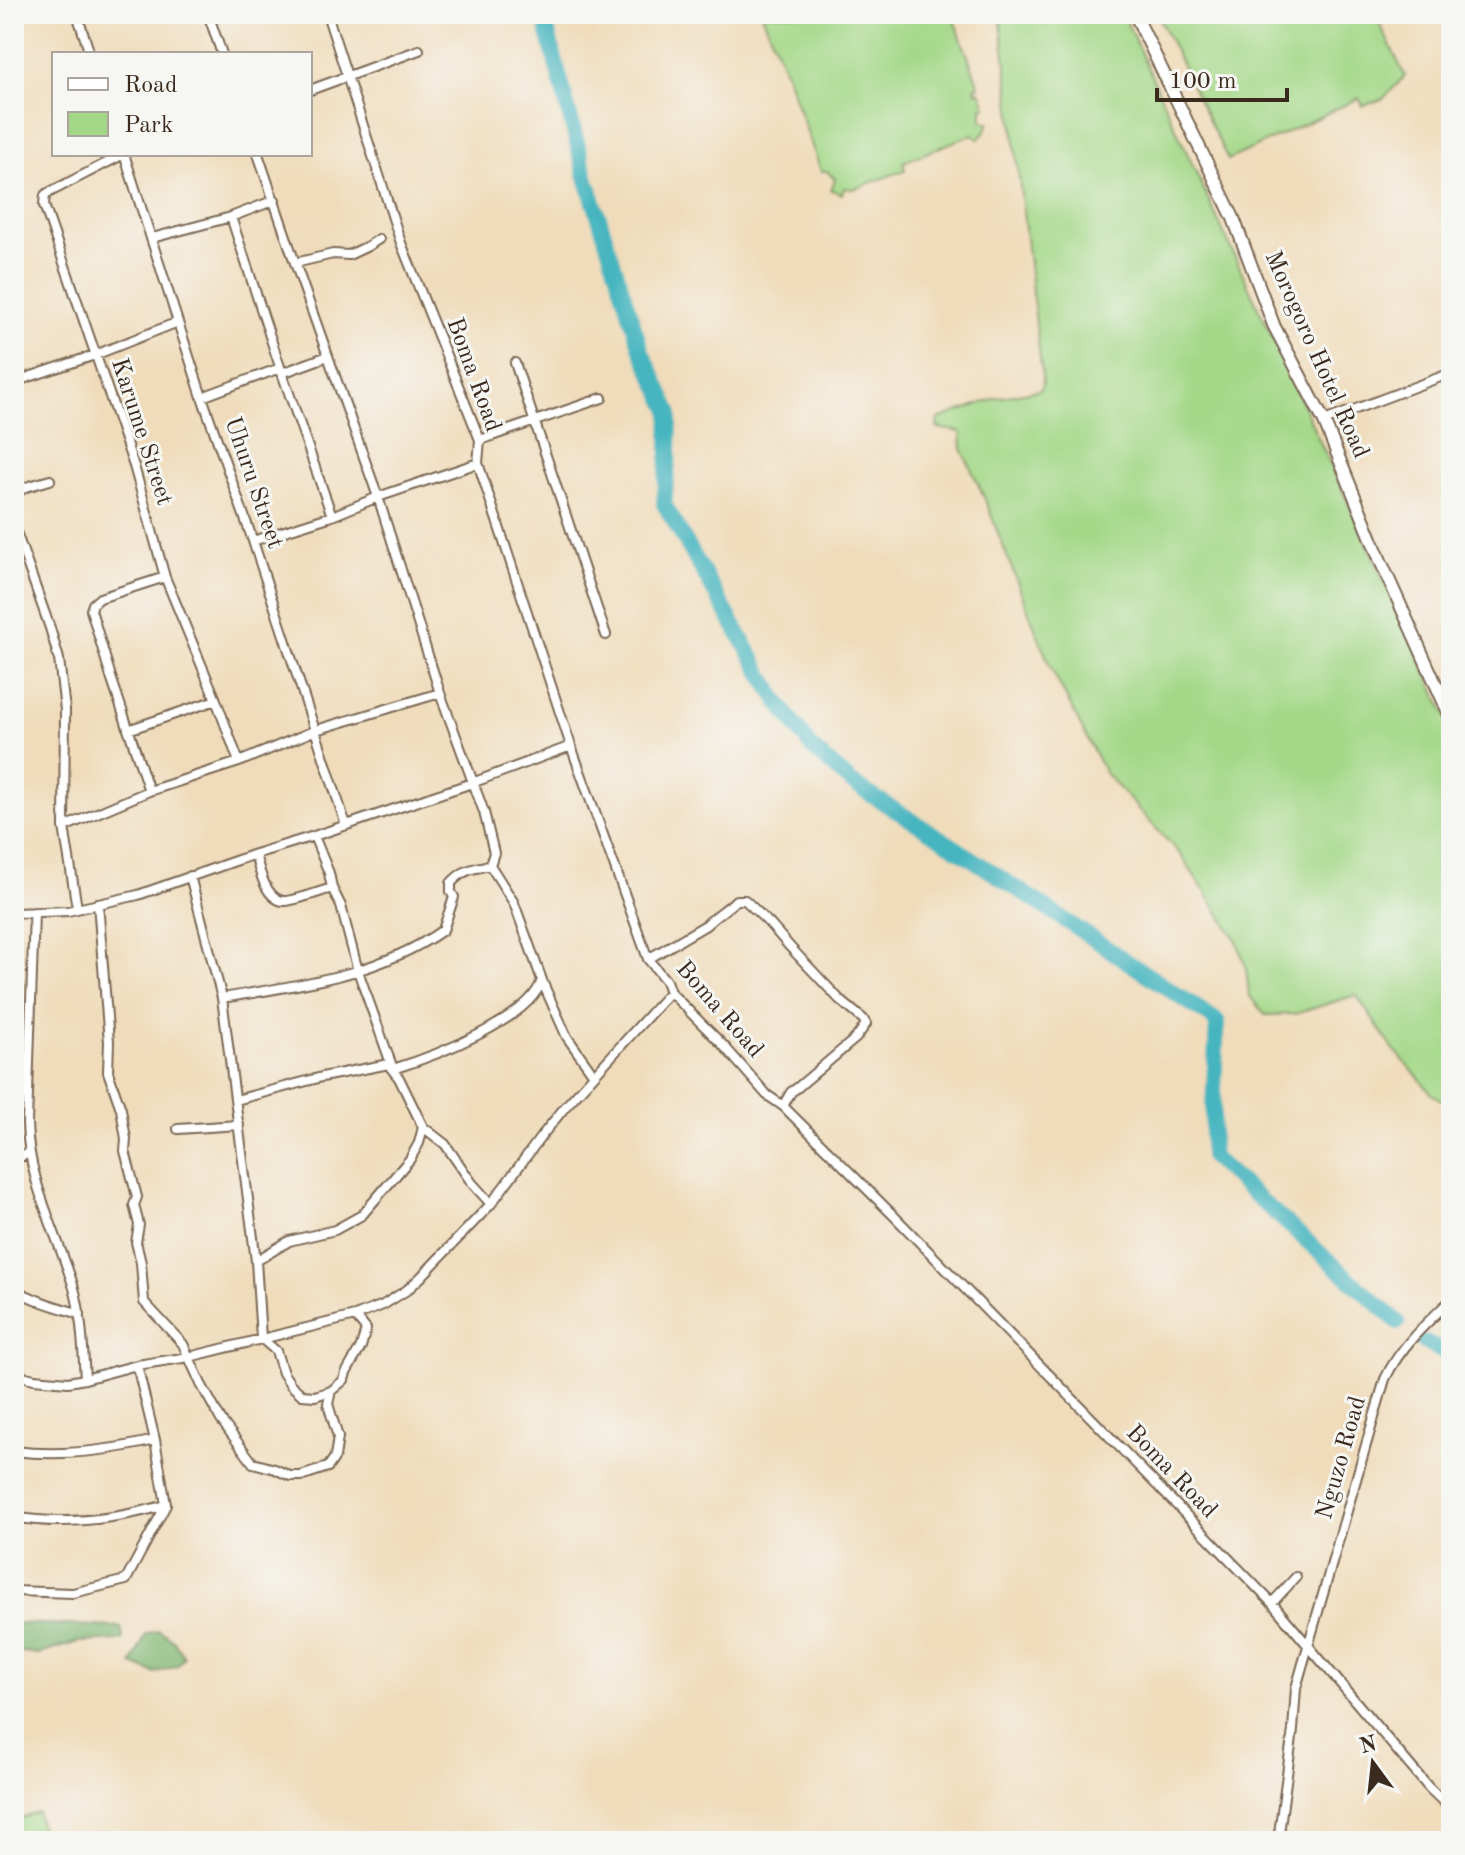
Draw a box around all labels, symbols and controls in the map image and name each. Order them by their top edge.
legend [52,52,312,156]
scale bar [1157,52,1287,102]
text: 100 m [1169,70,1237,94]
text: Road [124,74,177,98]
text: Park [124,114,173,138]
street label: Morogoro Hotel Road [1259,248,1373,462]
street label: Boma Road [441,315,505,435]
street label: Karume Street [106,355,176,509]
street label: Uhuru Street [219,414,287,552]
street label: Boma Road [671,957,767,1063]
street label: Nguzo Road [1313,1394,1371,1522]
street label: Boma Road [1121,1421,1221,1523]
north arrow [1333,1723,1413,1803]
text: N [1357,1733,1379,1758]

